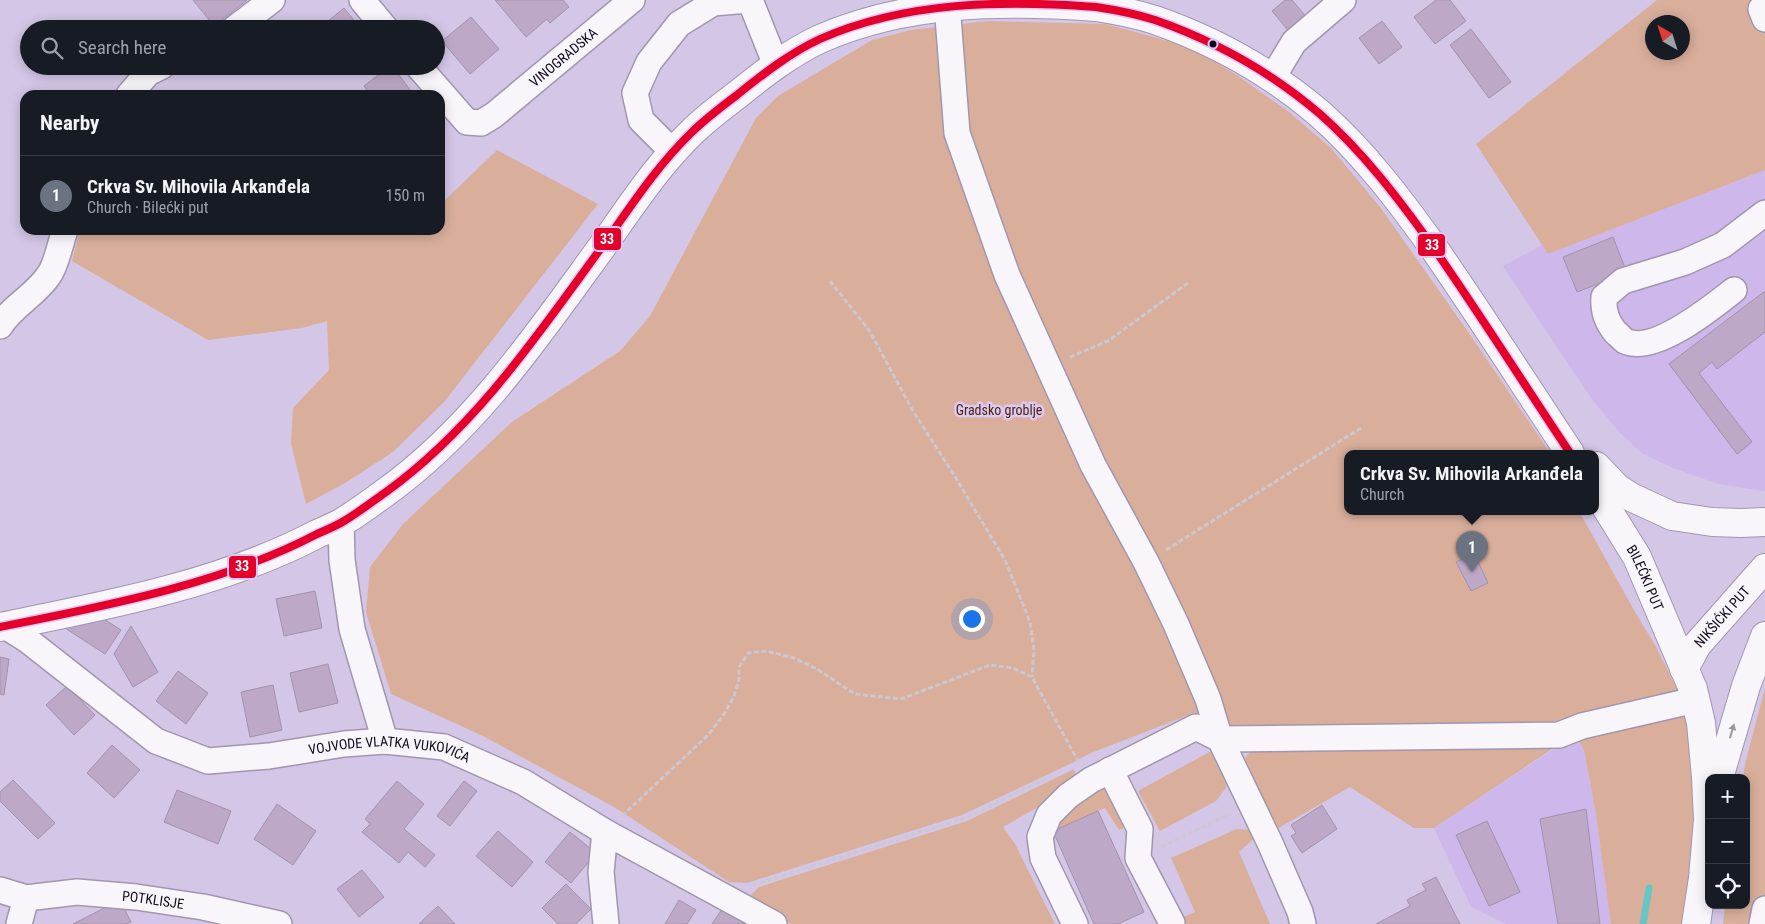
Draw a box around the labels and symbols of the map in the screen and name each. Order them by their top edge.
north arrow [1645,15,1690,60]
street label: VINOGRADSKA [526,24,600,90]
unlabelled marker [1208,39,1218,49]
line badge: 33 [593,227,622,251]
text: 33 [600,231,614,247]
line badge: 33 [1417,233,1446,257]
text: 33 [1425,237,1439,253]
park label: Gradsko groblje [956,402,1043,418]
pin: 1 [1456,531,1488,572]
street label: BILEĆKI PUT [1623,542,1667,613]
line badge: 33 [228,555,257,579]
text: 33 [235,558,249,574]
street label: NIKŠIĆKI PUT [1691,583,1753,650]
your location [959,606,985,632]
one-way arrow [1729,723,1737,738]
street label: VOJVODE VLATKA VUKOVIĆA [307,733,473,766]
street label: POTKLISJE [122,888,185,912]

